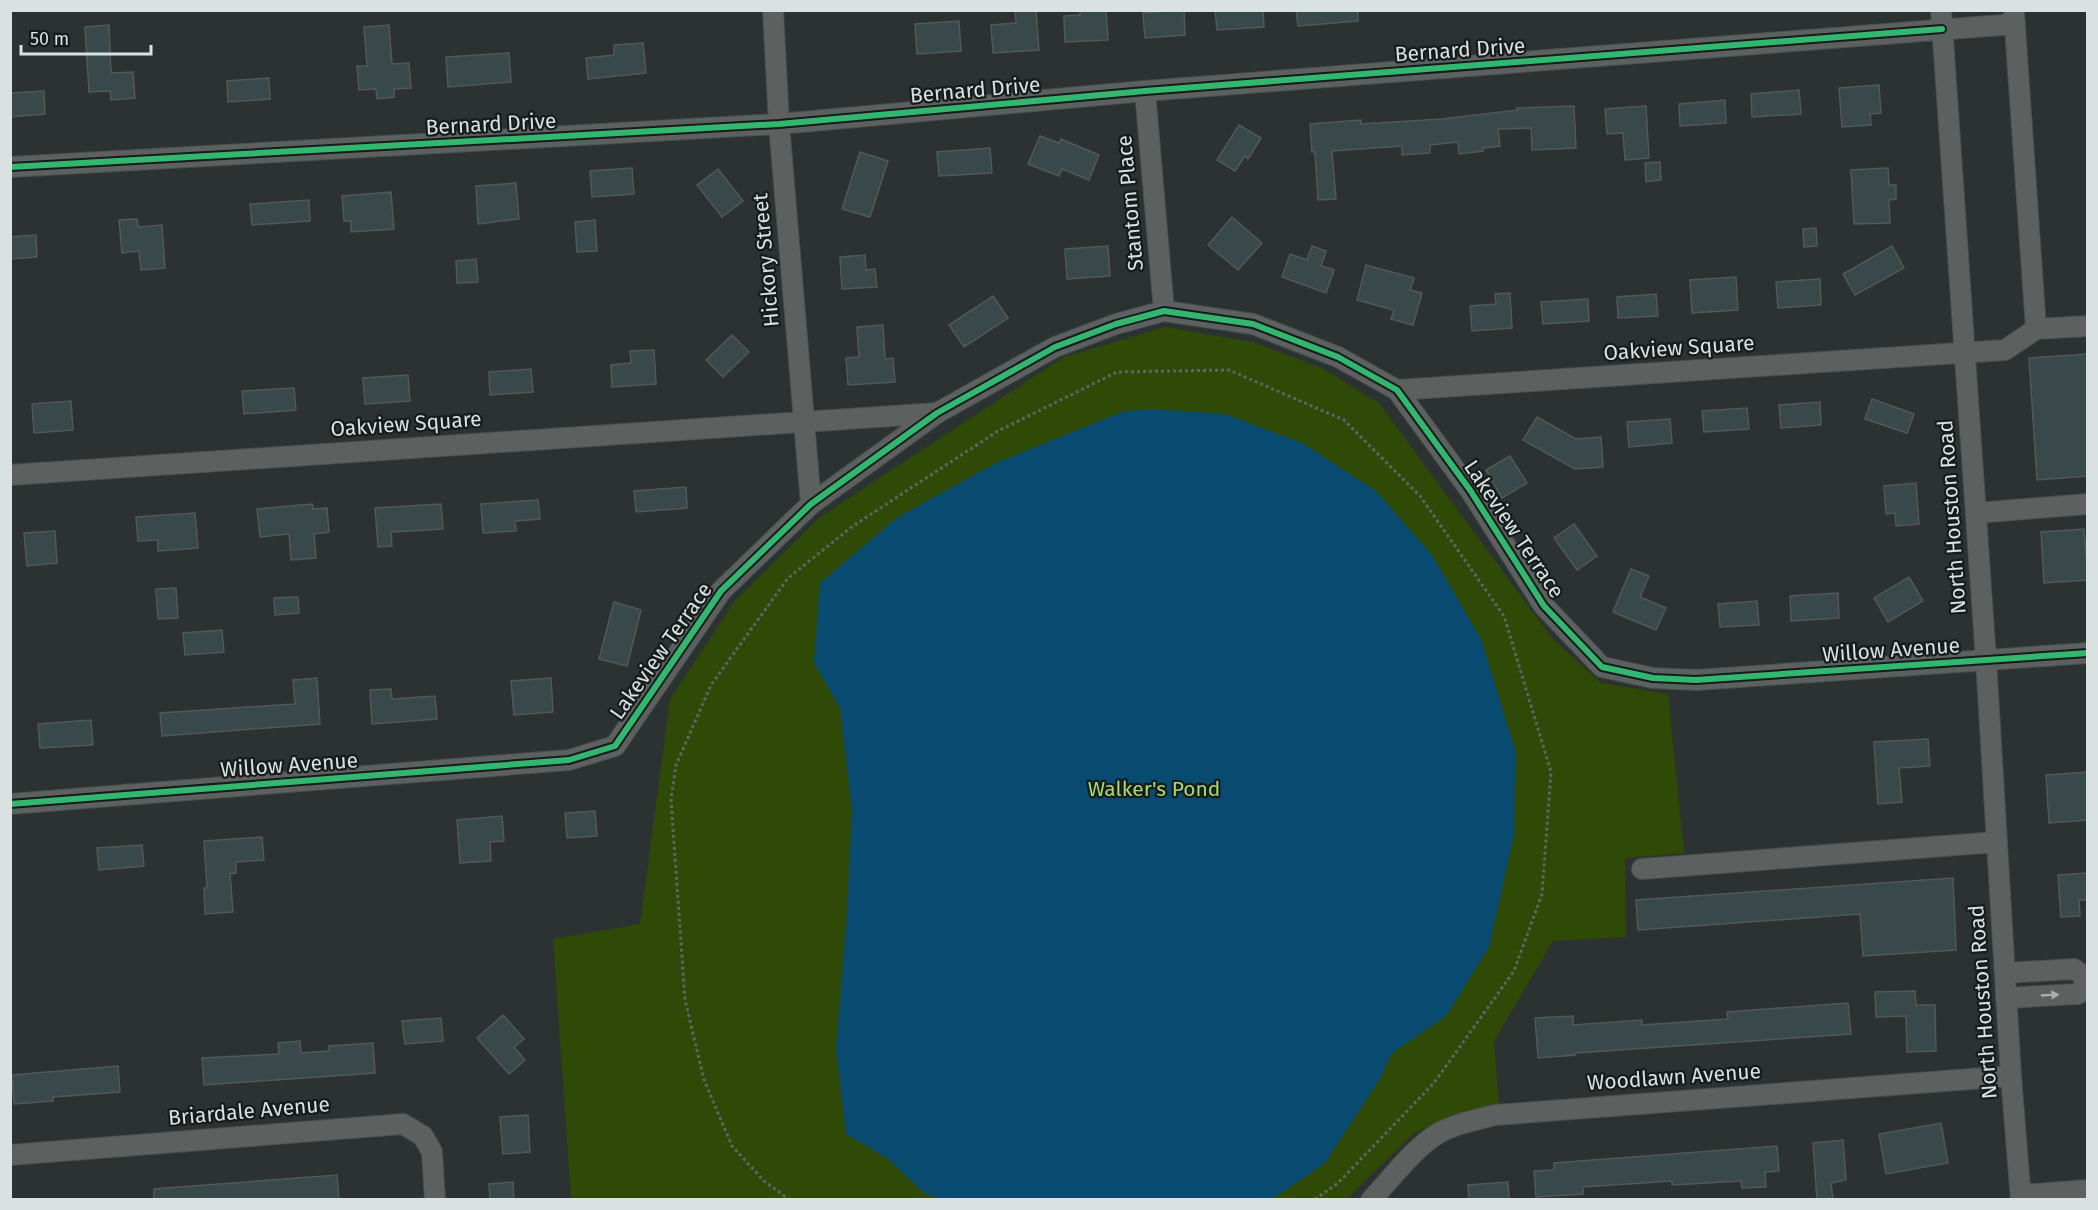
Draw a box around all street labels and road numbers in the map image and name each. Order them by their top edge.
street label: Bernard Drive [1394,32,1526,68]
street label: Bernard Drive [909,71,1041,109]
street label: Bernard Drive [425,108,557,140]
street label: Stantom Place [1111,134,1149,272]
street label: Hickory Street [747,192,785,328]
street label: Oakview Square [1603,330,1755,366]
street label: Oakview Square [330,406,482,442]
street label: North Houston Road [1932,419,1972,615]
street label: Lakeview Terrace [1458,455,1570,603]
street label: Lakeview Terrace [604,578,718,724]
street label: Willow Avenue [1821,632,1961,668]
street label: Willow Avenue [219,747,359,783]
street label: North Houston Road [1963,904,2003,1100]
street label: Woodlawn Avenue [1586,1058,1762,1096]
street label: Briardale Avenue [167,1091,331,1131]

